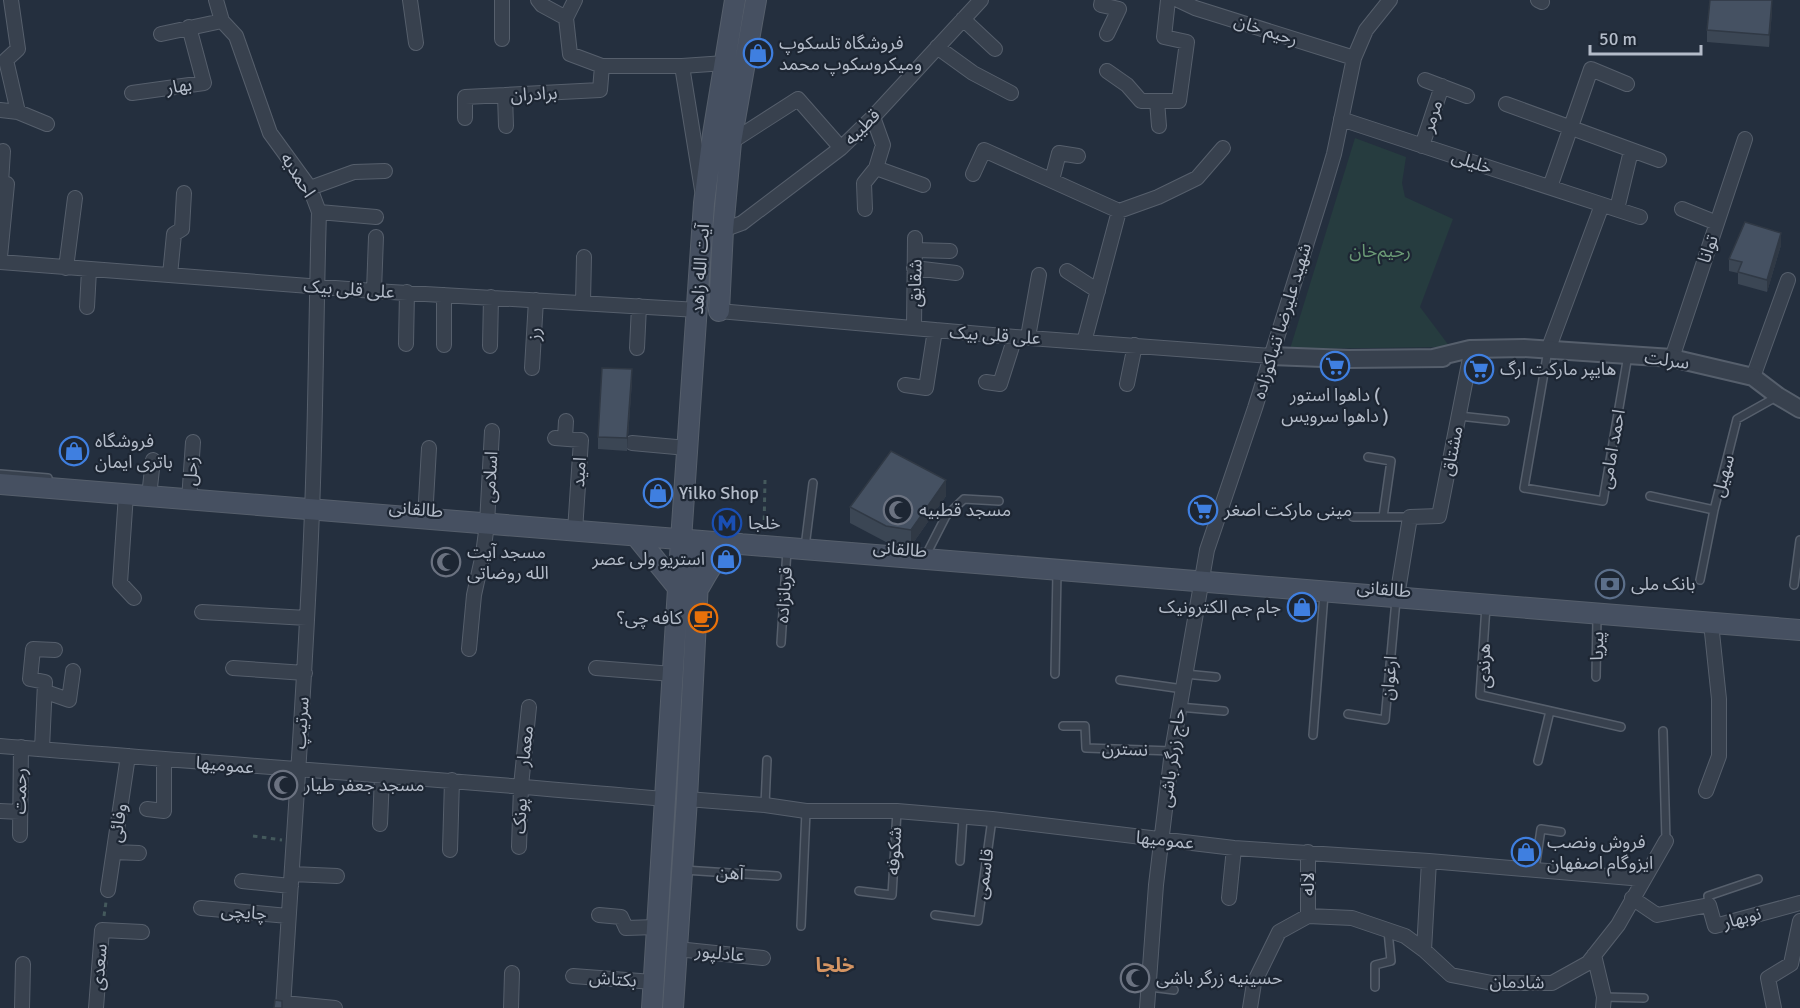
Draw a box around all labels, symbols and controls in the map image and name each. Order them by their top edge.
street label: رحیم خان [1231,9,1301,52]
scale bar [1590,18,1701,56]
text: 50 m [1599,28,1637,50]
place label: فروشگاه تلسکوپ ومیکروسکوپ محمد [779,32,922,76]
shop icon: فروشگاه تلسکوپ ومیکروسکوپ محمد [742,37,774,69]
street label: بهار [164,73,193,99]
street label: برادران [510,82,558,106]
street label: مرمر [1416,97,1447,136]
street label: قطیبه [839,104,885,150]
street label: خلیلی [1449,145,1495,179]
street label: احمدیه [276,148,320,202]
street label: آیت الله زاهد [686,222,714,315]
street label: توانا [1693,232,1723,266]
street label: شهید علیرضا تنباکوزاده [1248,240,1316,402]
park label: رحیم‌خان [1349,240,1411,264]
street label: شقایق [904,259,926,307]
street label: علی قلی بیک [303,275,395,303]
street label: علی قلی بیک [949,321,1041,349]
street label: رز [523,327,545,342]
street label: سرلت [1643,346,1691,374]
supermarket icon: داهوا استور ( داهوا سرویس ) [1319,350,1351,382]
supermarket icon: هایپر مارکت ارگ [1463,353,1495,385]
place label: هایپر مارکت ارگ [1500,358,1616,380]
place label: داهوا استور ( داهوا سرویس ) [1281,384,1389,427]
street label: احمد امامی [1594,407,1630,491]
street label: مشتاق [1436,424,1468,478]
place label: فروشگاه باتری ایمان [95,430,173,473]
shop icon: فروشگاه باتری ایمان [58,435,90,467]
street label: اسلامی [478,451,502,503]
street label: سهیل [1707,452,1739,500]
street label: زحل [179,455,203,487]
street label: امید [567,456,591,488]
shop icon: Yilko Shop [642,477,674,509]
place label: Yilko Shop [679,482,759,504]
mosque icon: مسجد قطبیه [882,494,914,526]
supermarket icon: مینی مارکت اصغر [1187,494,1219,526]
street label: طالقانی [388,496,444,522]
place label: مسجد قطبیه [919,499,1011,521]
place label: مینی مارکت اصغر [1223,499,1352,521]
metro station icon: خلجا [711,507,743,539]
place label: خلجا [748,512,781,534]
street label: طالقانی [872,536,928,562]
place label: مسجد آیت الله روضاتی [467,541,549,584]
shop icon: استریو ولی عصر [710,543,742,575]
mosque icon: مسجد آیت الله روضاتی [430,546,462,578]
place label: استریو ولی عصر [591,548,705,570]
street label: قربانزاده [771,566,797,624]
bank icon: بانک ملی [1594,568,1626,600]
place label: بانک ملی [1631,573,1696,595]
street label: طالقانی [1356,576,1412,602]
shop icon: جام جم الکترونیک [1286,591,1318,623]
place label: جام جم الکترونیک [1159,596,1281,621]
cafe icon: کافه چی؟ [687,602,719,634]
place label: کافه چی؟ [617,607,683,629]
street label: پیریا [1586,631,1608,661]
street label: هرندی [1473,643,1495,689]
street label: ارغوان [1376,655,1402,701]
street label: سرتیپ [288,696,314,750]
street label: حاج زرگر باشی [1154,707,1192,809]
street label: معمار [512,724,538,769]
street label: نسترن [1101,737,1149,761]
street label: عمومیها [195,751,255,779]
street label: رحمت [9,768,31,814]
mosque icon: مسجد جعفر طیار [267,769,299,801]
place label: مسجد جعفر طیار [303,774,424,796]
street label: پونک [508,797,532,835]
street label: وفائی [104,802,132,844]
street label: شکوفه [882,826,906,876]
street label: عمومیها [1135,826,1195,854]
place label: فروش ونصب ایزوگام اصفهان [1547,831,1653,877]
shop icon: فروش ونصب ایزوگام اصفهان [1510,836,1542,868]
street label: قاسمی [970,847,998,901]
street label: آهن [716,861,745,885]
street label: لاله [1297,872,1319,896]
street label: چایچی [220,899,268,925]
street label: نوبهار [1719,902,1764,934]
street label: عادلپور [693,939,746,967]
street label: سعدی [86,943,112,991]
district label: خلجا [816,953,855,978]
mosque icon: حسینیه زرگر باشی [1119,962,1151,994]
street label: بکتاش [588,966,638,992]
place label: حسینیه زرگر باشی [1156,967,1283,989]
street label: شادمان [1489,971,1545,993]

